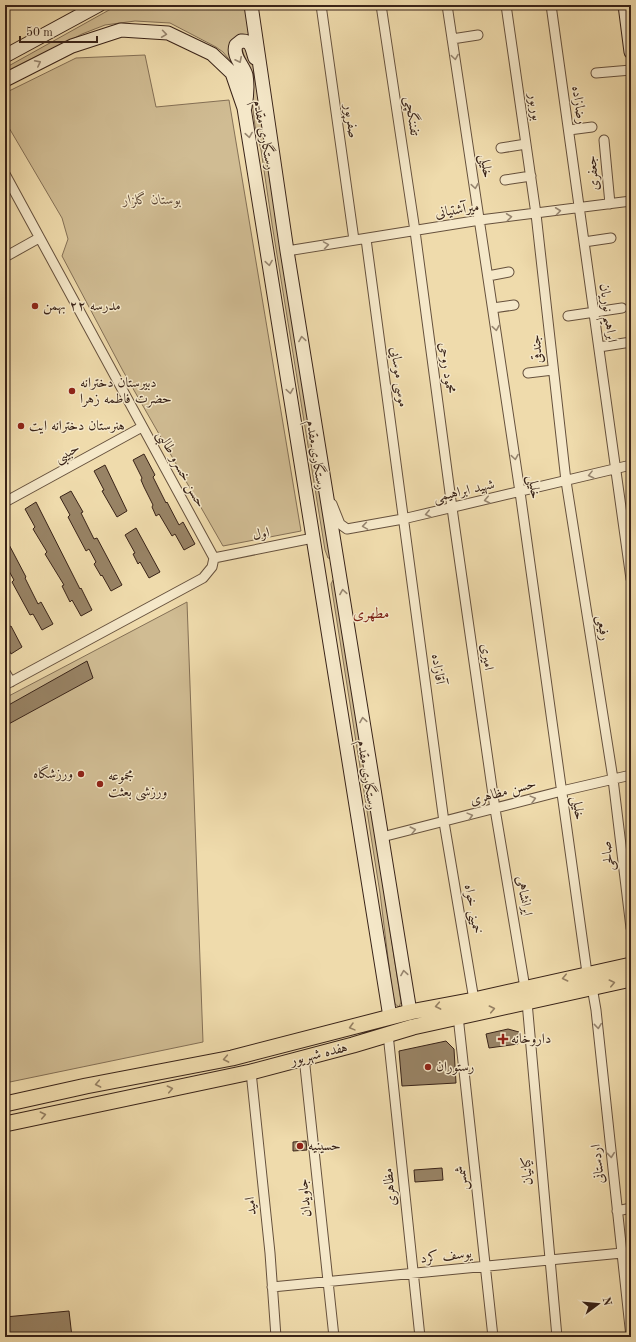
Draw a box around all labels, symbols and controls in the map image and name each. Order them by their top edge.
scale bar [20,18,97,44]
text: 50 m [26,26,53,39]
one-way arrow [161,29,167,38]
one-way arrow [450,54,459,60]
one-way arrow [234,56,242,63]
one-way arrow [34,60,42,67]
street label: رضازاده [568,85,589,125]
street label: بوربور [525,91,544,122]
street label: تفننگچی [400,95,425,137]
street label: رستگاری مقدم [245,98,281,172]
street label: صفرپور [338,101,360,139]
one-way arrow [244,131,253,138]
street label: خلیلی [475,153,495,179]
street label: جعفری [584,155,602,191]
one-way arrow [470,183,478,189]
park label: بوستان گلزار [122,191,181,208]
street label: میرآشتیانی [434,198,480,221]
one-way arrow [555,207,561,216]
one-way arrow [506,213,512,222]
one-way arrow [323,241,329,250]
one-way arrow [264,260,273,266]
street label: ابراهیم نوریان [591,283,619,344]
place label: مدرسه ۲۲ بهمن [43,299,121,315]
marker: مدرسه ۲۲ بهمن [30,301,40,311]
one-way arrow [491,325,500,331]
street label: جندقی [529,334,546,364]
one-way arrow [298,336,307,342]
street label: محمود روحی [435,341,458,395]
street label: موسی موسایی [386,346,410,408]
place label: دبیرستان دخترانه حضرت فاطمه زهرا [80,376,172,408]
marker: دبیرستان دخترانه حضرت فاطمه زهرا [67,386,77,396]
one-way arrow [285,388,294,394]
street label: رستگاری مقدم [299,418,331,492]
place label: هنرستان دخترانه ایت [29,419,125,434]
marker: هنرستان دخترانه ایت [16,421,26,431]
street label: حسن خسرو طالبی [151,428,208,512]
street label: حبیبی [52,441,84,469]
one-way arrow [510,454,519,460]
one-way arrow [587,470,594,478]
street label: خلیلی [523,474,543,500]
street label: شهید ابراهیمی [432,477,497,507]
one-way arrow [484,495,490,503]
one-way arrow [424,509,431,517]
one-way arrow [362,521,368,530]
street label: اول [251,525,271,544]
one-way arrow [339,589,347,595]
district label: مطهری [353,607,389,623]
street label: رفیعی [592,614,612,642]
street label: امیری [477,643,496,671]
street label: آقازاده [428,653,449,687]
one-way arrow [359,717,368,724]
street label: رستگاری مقدم [350,738,382,812]
place label: ورزشگاه [33,764,73,782]
marker: ورزشگاه [76,769,86,779]
place label: مجموعه ورزشی بعثت [108,769,167,801]
street label: حسن مظاهری [468,776,538,809]
marker: مجموعه ورزشی بعثت [95,779,105,789]
one-way arrow [529,795,536,804]
street label: خلیلی [567,795,587,821]
one-way arrow [466,812,473,820]
one-way arrow [409,826,416,835]
street label: صالحی [599,840,619,872]
street label: ایرانشاهی [513,875,534,917]
street label: خمینی خواه [460,883,484,935]
one-way arrow [400,970,409,976]
one-way arrow [562,974,569,982]
one-way arrow [608,979,615,987]
one-way arrow [435,1002,442,1010]
one-way arrow [488,1006,495,1014]
one-way arrow [349,1022,356,1031]
one-way arrow [593,1023,602,1029]
place label: داروخانه [511,1032,551,1047]
marker: داروخانه [498,1034,508,1044]
street label: هفده شهریور [287,1040,349,1070]
one-way arrow [223,1054,229,1063]
place label: رستوران [436,1060,474,1075]
marker: رستوران [423,1062,433,1072]
one-way arrow [95,1079,102,1087]
one-way arrow [167,1085,173,1093]
one-way arrow [40,1112,46,1120]
place label: حسینیه [308,1139,341,1154]
marker: حسینیه [295,1141,305,1151]
street label: اردستانی [589,1143,608,1185]
one-way arrow [607,1152,616,1158]
street label: کیانیان [519,1156,536,1186]
street label: شمس [454,1165,472,1191]
street label: مظاهری [381,1167,400,1207]
street label: جاویدان [296,1178,315,1218]
street label: امید [243,1196,260,1216]
street label: یوسف کرد [420,1245,474,1267]
north arrow [578,1284,618,1324]
text: N [600,1296,613,1308]

